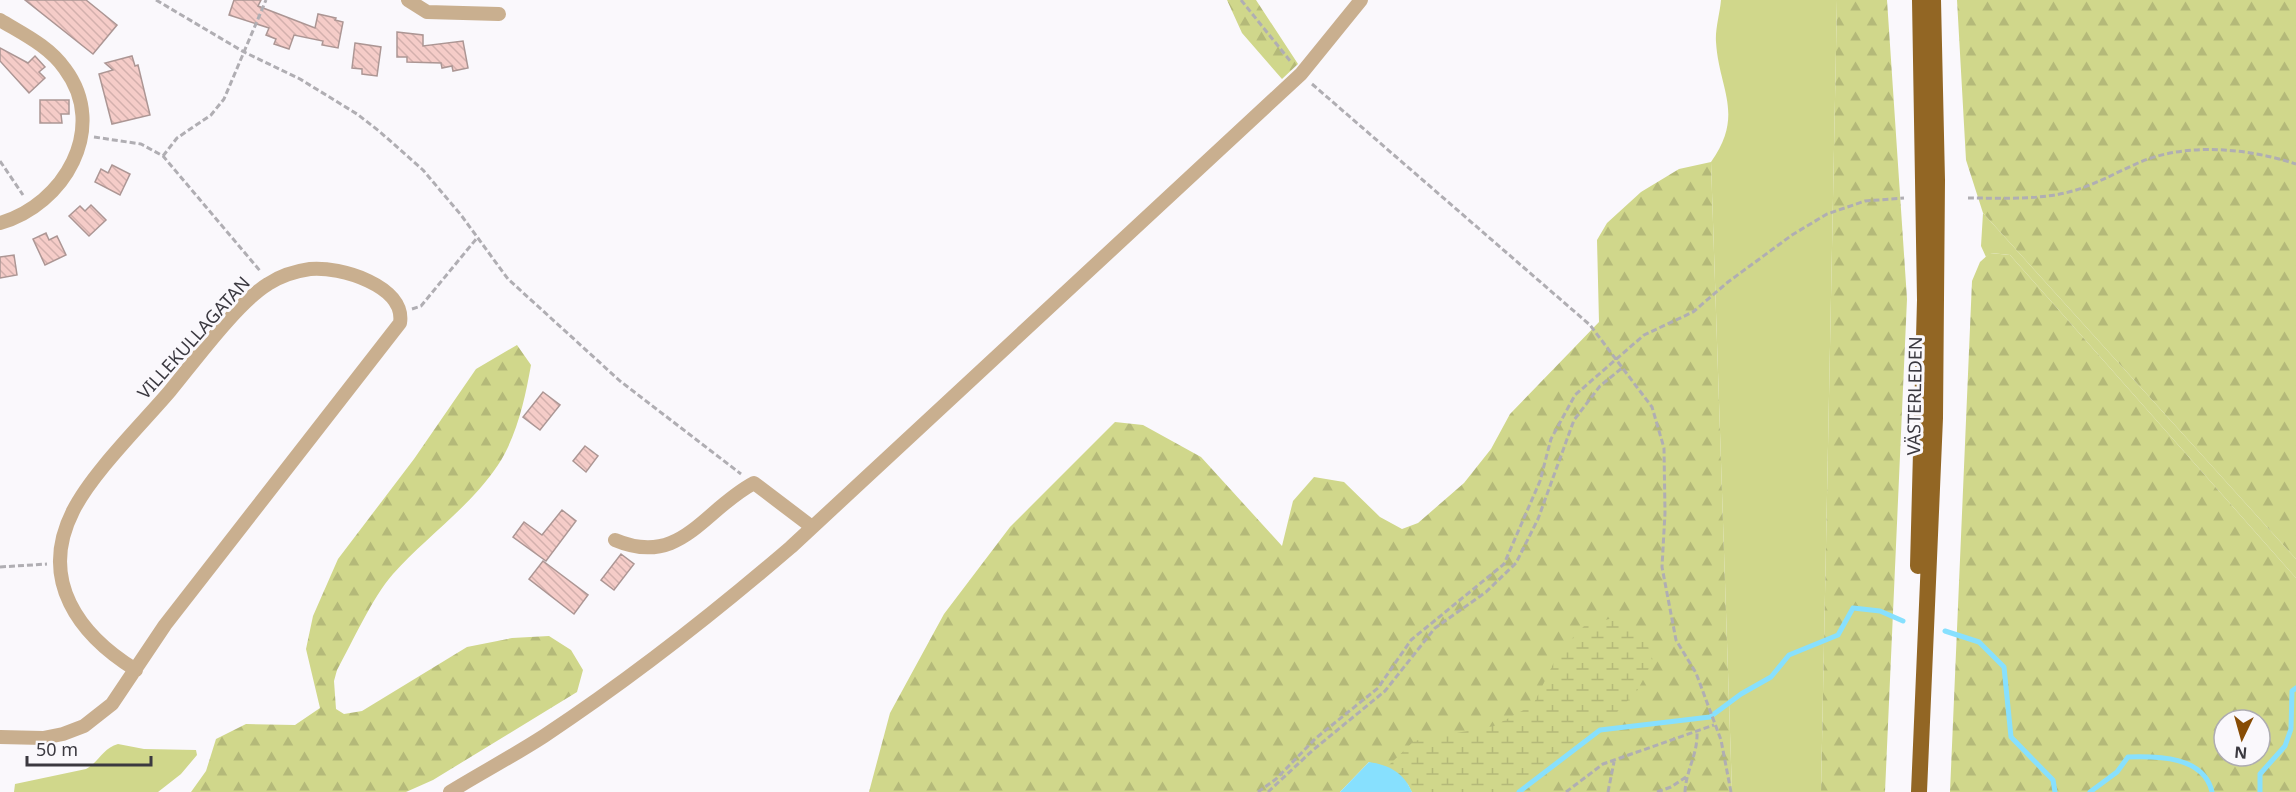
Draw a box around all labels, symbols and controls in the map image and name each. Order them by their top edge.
street label: VILLEKULLAGATAN [132,271,255,404]
street label: VÄSTERLEDEN [1901,336,1927,456]
north arrow [2212,708,2272,768]
scale bar [27,729,152,767]
text: 50 m [36,737,78,761]
text: N [2233,741,2248,764]

